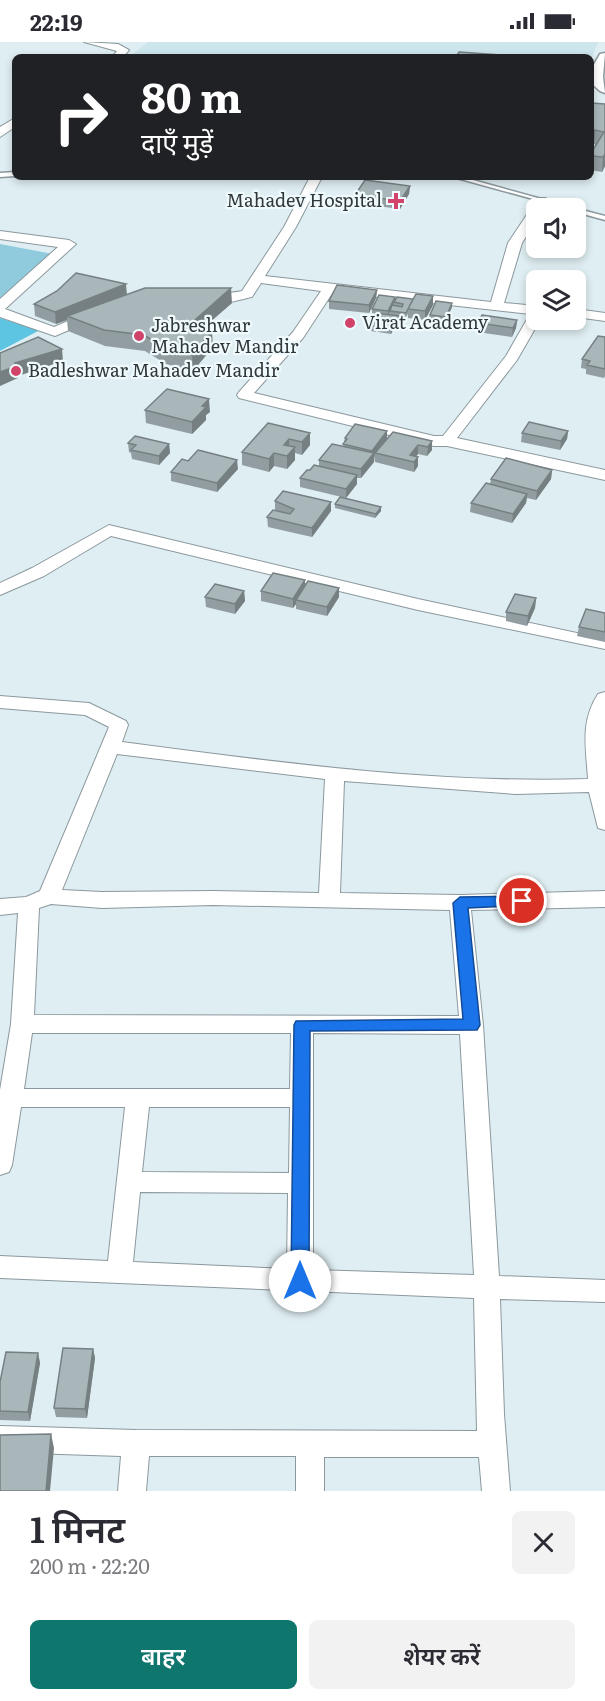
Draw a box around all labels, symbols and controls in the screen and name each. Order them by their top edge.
text: 22:19 [30,5,83,38]
text: 80 m [141,64,242,126]
icon: right [42,78,120,156]
text: दाएँ मुड़ें [141,121,213,161]
place label: Mahadev Hospital [226,186,382,213]
marker: Mahadev Hospital [387,192,405,210]
map controls [526,198,586,330]
button: sound [526,198,586,258]
button: layers [526,270,586,330]
place label: Virat Academy [362,308,489,335]
place label: Jabreshwar Mahadev Mandir [151,311,299,359]
marker: Virat Academy [343,316,357,330]
marker: Jabreshwar Mahadev Mandir [132,329,146,343]
place label: Badleshwar Mahadev Mandir [28,356,280,383]
marker: Badleshwar Mahadev Mandir [9,364,23,378]
pin [496,875,547,926]
icon: arrive [505,884,538,917]
position arrow [268,1249,332,1313]
text: 1 मिनट [30,1501,125,1554]
button: close [512,1511,575,1574]
text: 200 m · 22:20 [30,1550,150,1580]
button: बाहर [30,1620,297,1689]
button: शेयर करें [309,1620,575,1689]

